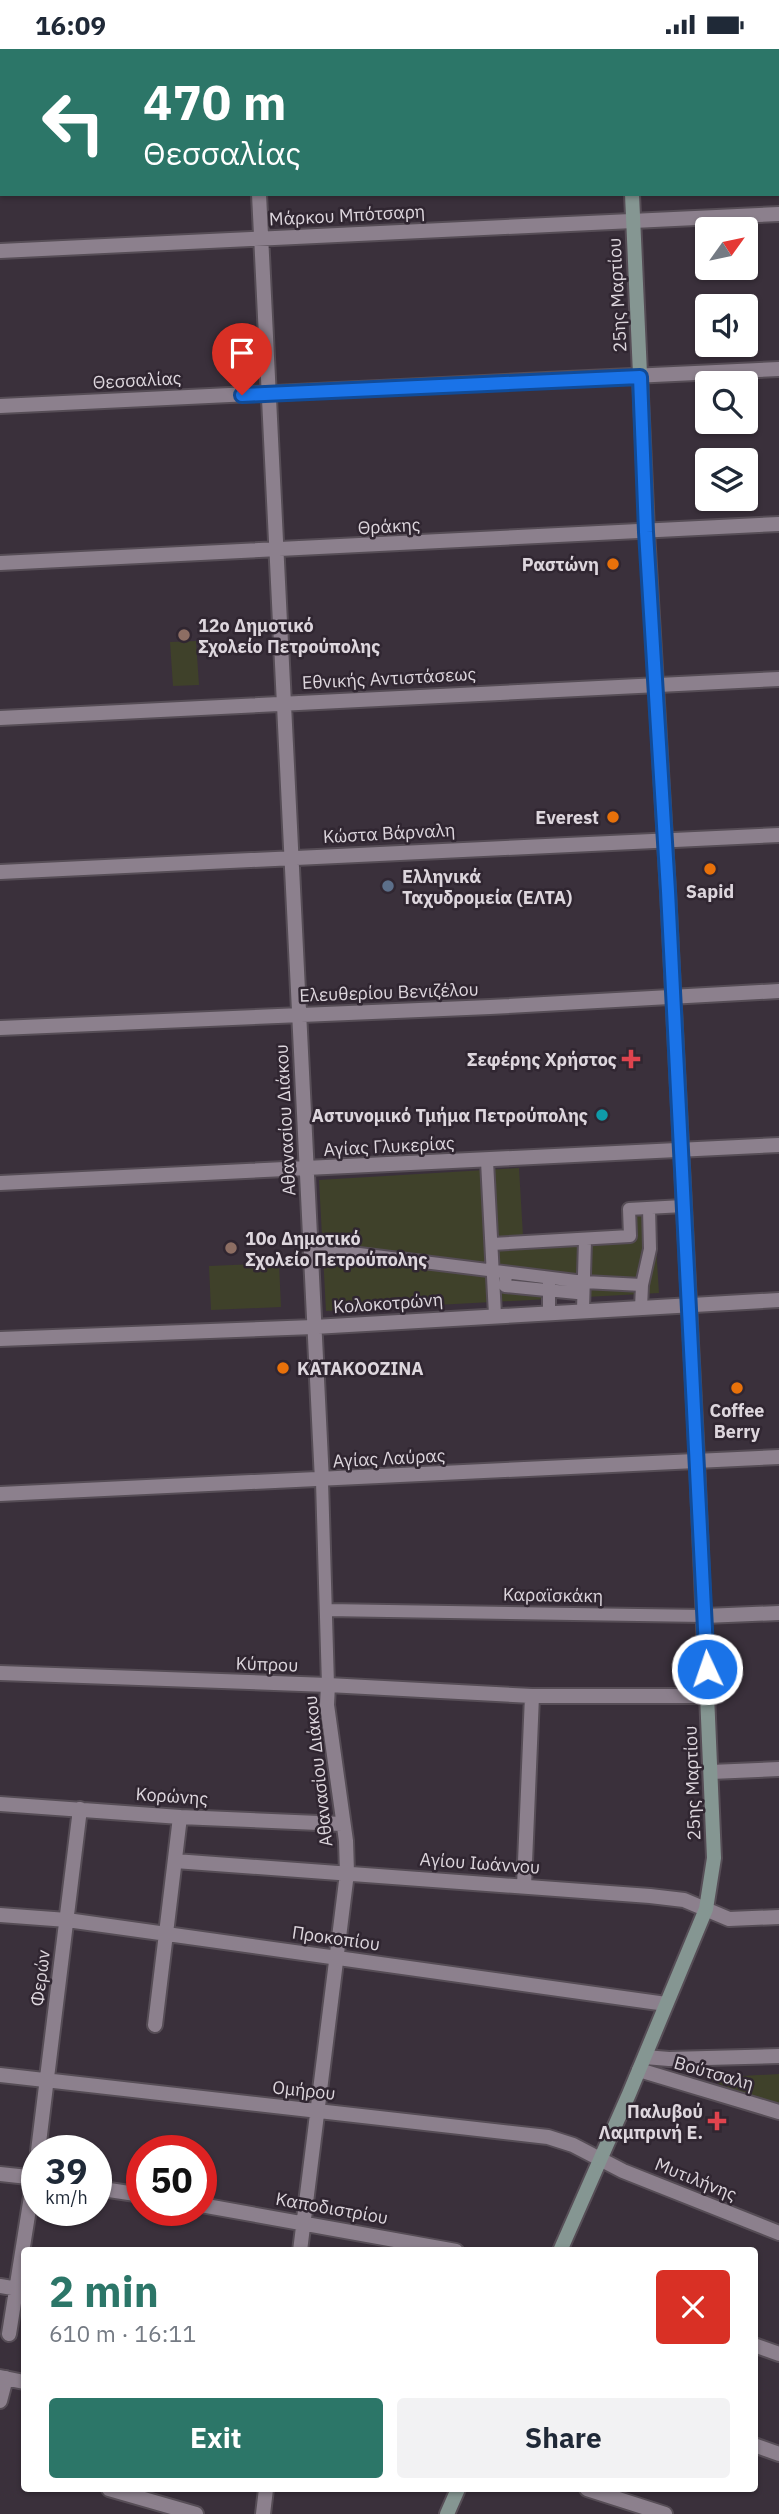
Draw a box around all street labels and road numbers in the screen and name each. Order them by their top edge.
street label: Μάρκου Μπότσαρη [268,199,426,231]
street label: 25ης Μαρτίου [603,237,631,353]
street label: Θεσσαλίας [92,366,182,394]
street label: Θράκης [357,513,421,539]
street label: Εθνικής Αντιστάσεως [301,662,477,694]
street label: Κώστα Βάρναλη [322,818,456,848]
street label: Ελευθερίου Βενιζέλου [299,977,479,1007]
street label: Αθανασίου Διάκου [270,1044,300,1196]
street label: Αγίας Γλυκερίας [323,1131,456,1161]
street label: Κολοκοτρώνη [332,1288,444,1318]
street label: Αγίας Λαύρας [332,1444,446,1472]
street label: Καραϊσκάκη [503,1583,603,1607]
street label: Κύπρου [235,1651,299,1677]
street label: Αθανασίου Διάκου [299,1694,337,1848]
street label: 25ης Μαρτίου [679,1725,705,1841]
street label: Κορώνης [135,1782,209,1810]
street label: Αγίου Ιωάννου [419,1847,541,1879]
street label: Προκοπίου [290,1920,382,1956]
street label: Φερών [25,1948,55,2008]
street label: Βούτσαλη [671,2051,757,2095]
street label: Ομήρου [271,2075,337,2105]
street label: Μυτιλήνης [652,2152,741,2206]
street label: Καποδιστρίου [274,2187,390,2229]

